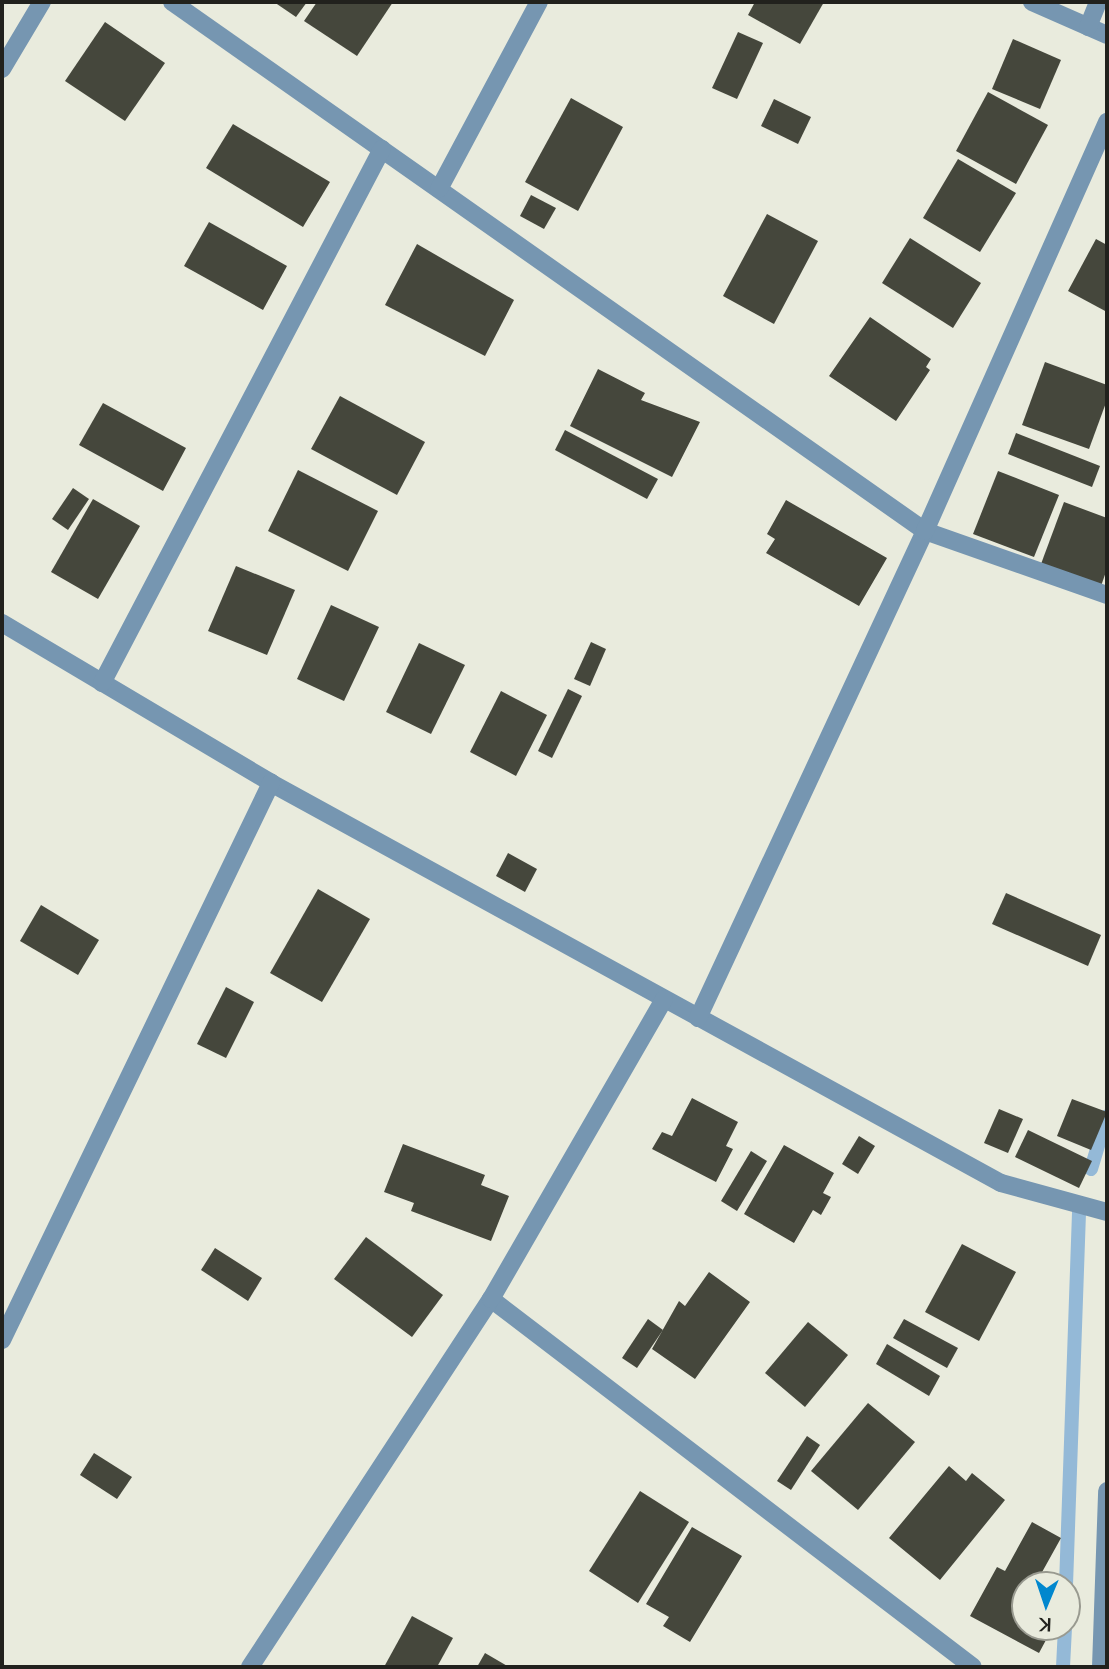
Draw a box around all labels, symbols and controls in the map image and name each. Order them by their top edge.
north arrow [1011,1571,1081,1641]
text: K [1039,1613,1052,1637]

